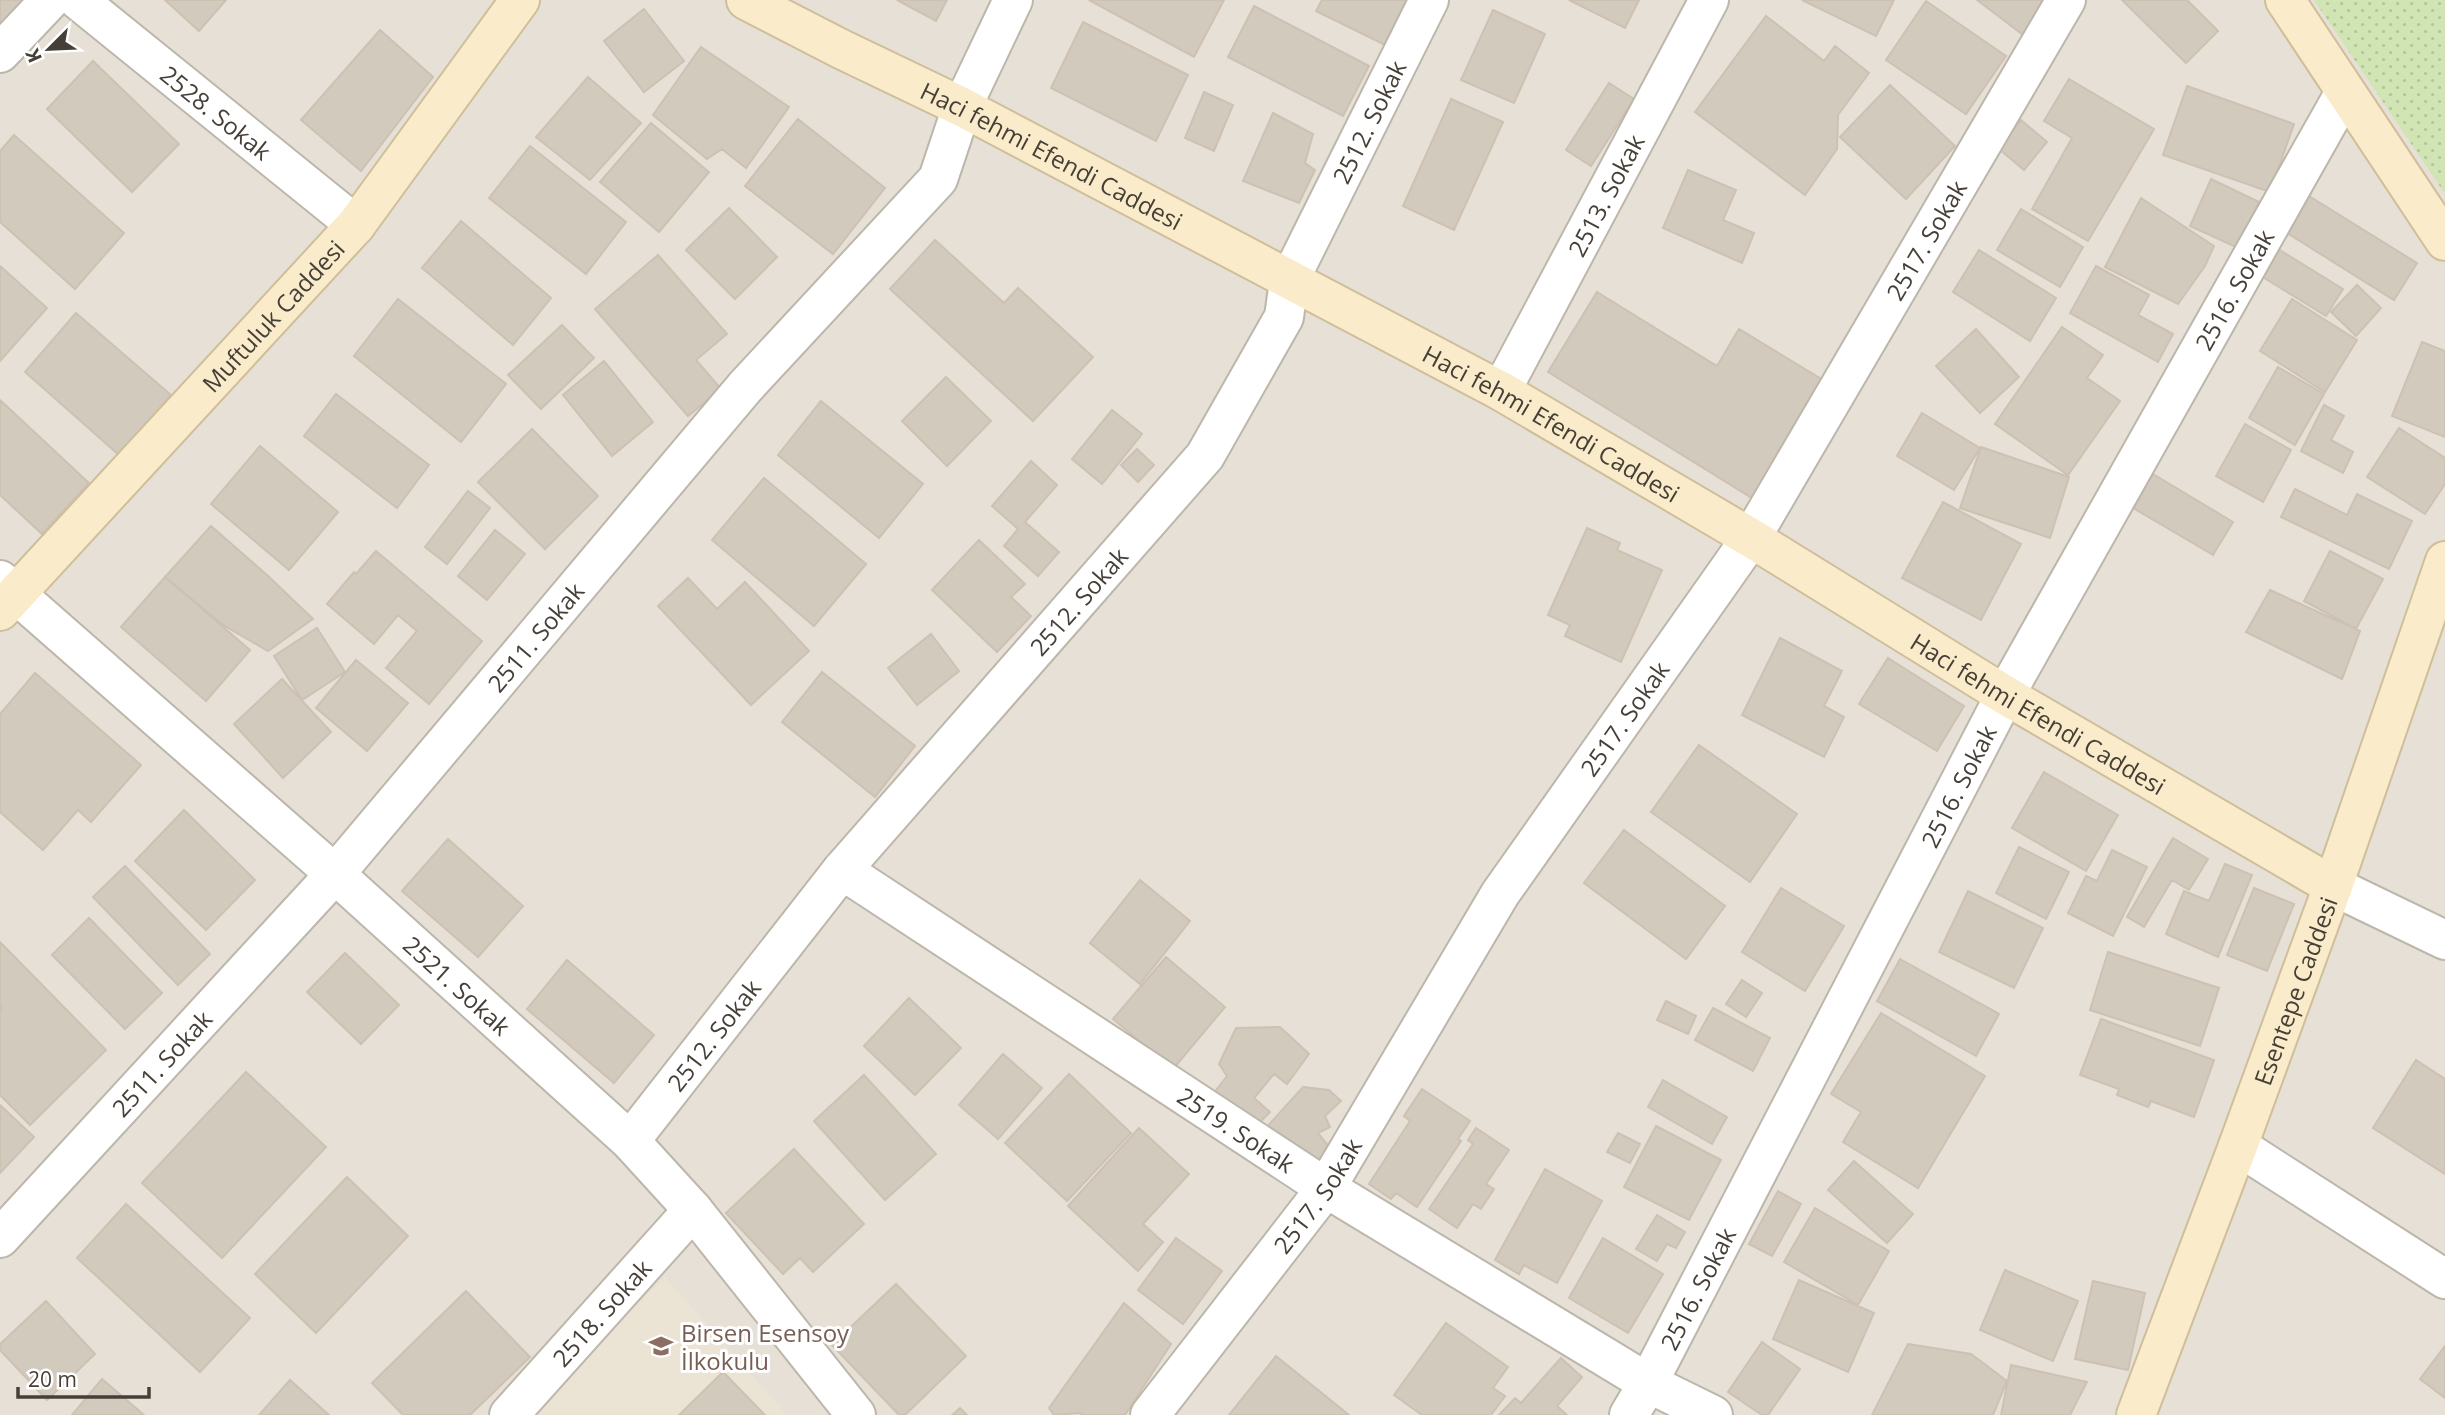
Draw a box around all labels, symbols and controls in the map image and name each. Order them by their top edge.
north arrow [14,14,84,84]
text: K [19,45,48,67]
street label: 2512. Sokak [1324,54,1413,189]
street label: 2528. Sokak [154,57,279,167]
street label: Haci fehmi Efendi Caddesi [916,73,1189,237]
street label: 2513. Sokak [1559,128,1651,262]
street label: 2517. Sokak [1878,173,1974,306]
street label: 2516. Sokak [2187,223,2281,356]
street label: Muftuluk Caddesi [194,232,351,399]
street label: Haci fehmi Efendi Caddesi [1417,336,1686,509]
street label: 2512. Sokak [1022,539,1135,662]
street label: 2511. Sokak [479,575,591,698]
street label: Haci fehmi Efendi Caddesi [1905,624,2172,802]
street label: 2517. Sokak [1572,654,1676,782]
street label: 2516. Sokak [1912,719,2003,853]
street label: Esentepe Caddesi [2245,892,2344,1090]
street label: 2521. Sokak [397,928,518,1042]
street label: 2512. Sokak [659,972,768,1097]
street label: 2511. Sokak [104,1002,219,1123]
street label: 2519. Sokak [1172,1079,1302,1180]
street label: 2517. Sokak [1265,1131,1369,1260]
street label: 2516. Sokak [1652,1221,1743,1355]
street label: 2518. Sokak [544,1251,658,1373]
place label: Birsen Esensoy İlkokulu [681,1316,850,1377]
school or university icon: Birsen Esensoy İlkokulu [647,1332,675,1360]
scale bar [18,1356,149,1400]
text: 20 m [28,1365,77,1393]

